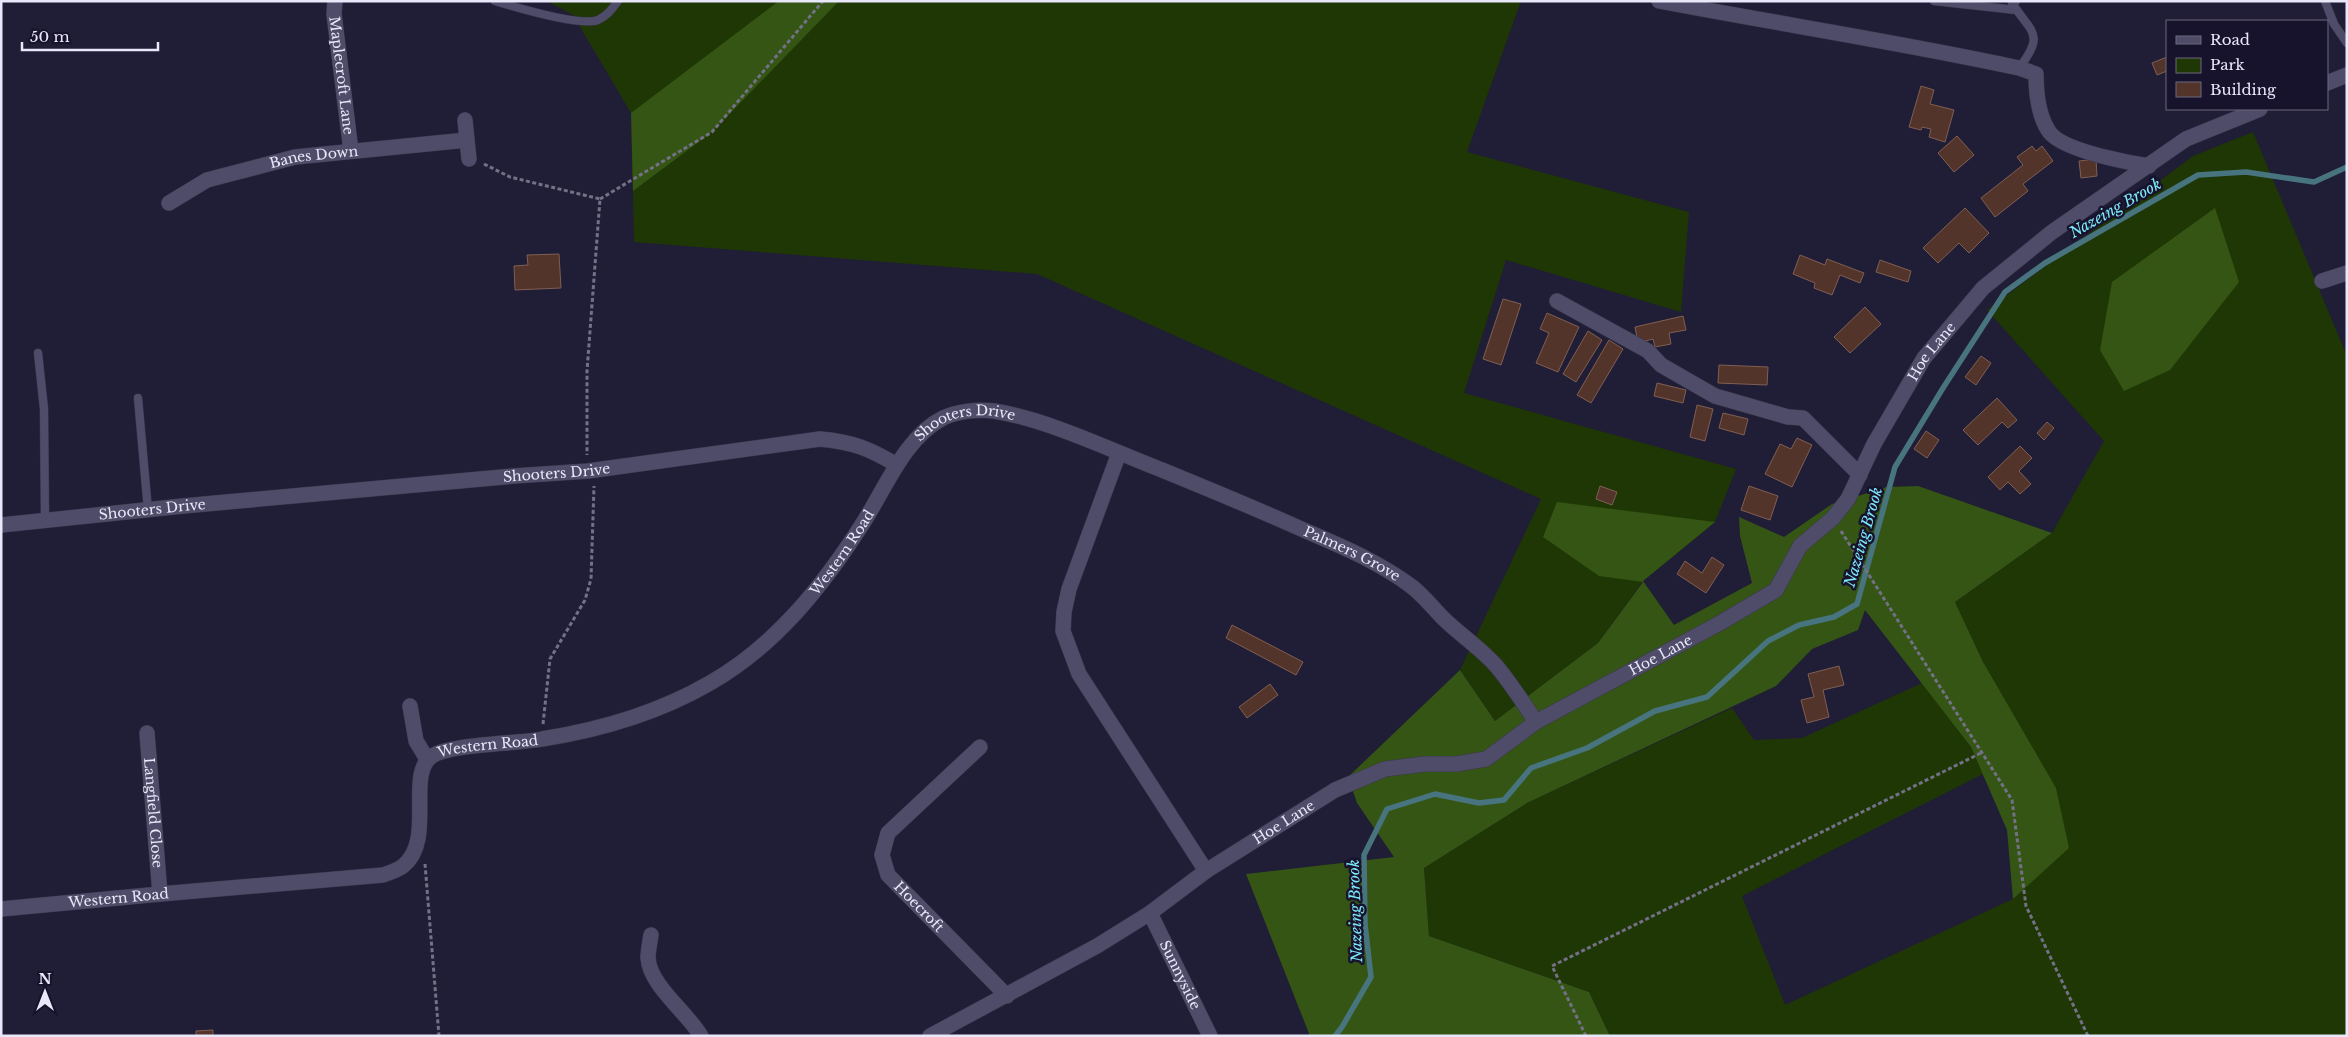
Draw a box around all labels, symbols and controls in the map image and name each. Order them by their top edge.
street label: Maplecroft Lane [325,15,358,136]
scale bar [22,20,159,52]
legend [2166,20,2328,110]
text: 50 m [30,27,70,46]
text: Road [2210,30,2250,49]
text: Park [2210,55,2246,74]
text: Building [2210,80,2277,99]
street label: Banes Down [267,142,359,172]
water label: Nazeing Brook [2065,174,2164,242]
street label: Hoe Lane [1904,318,1959,384]
street label: Shooters Drive [910,401,1017,445]
street label: Shooters Drive [502,459,611,486]
water label: Nazeing Brook [1839,485,1886,590]
street label: Shooters Drive [98,495,206,524]
street label: Western Road [805,506,878,600]
street label: Palmers Grove [1301,522,1404,585]
street label: Hoe Lane [1626,631,1695,679]
street label: Western Road [435,731,540,762]
street label: Langfield Close [140,757,167,869]
street label: Hoe Lane [1250,796,1318,848]
water label: Nazeing Brook [1344,859,1366,964]
street label: Hoecroft [890,877,948,936]
street label: Western Road [66,884,170,912]
street label: Sunnyside [1156,937,1205,1013]
north arrow [20,967,70,1017]
text: N [38,970,52,988]

